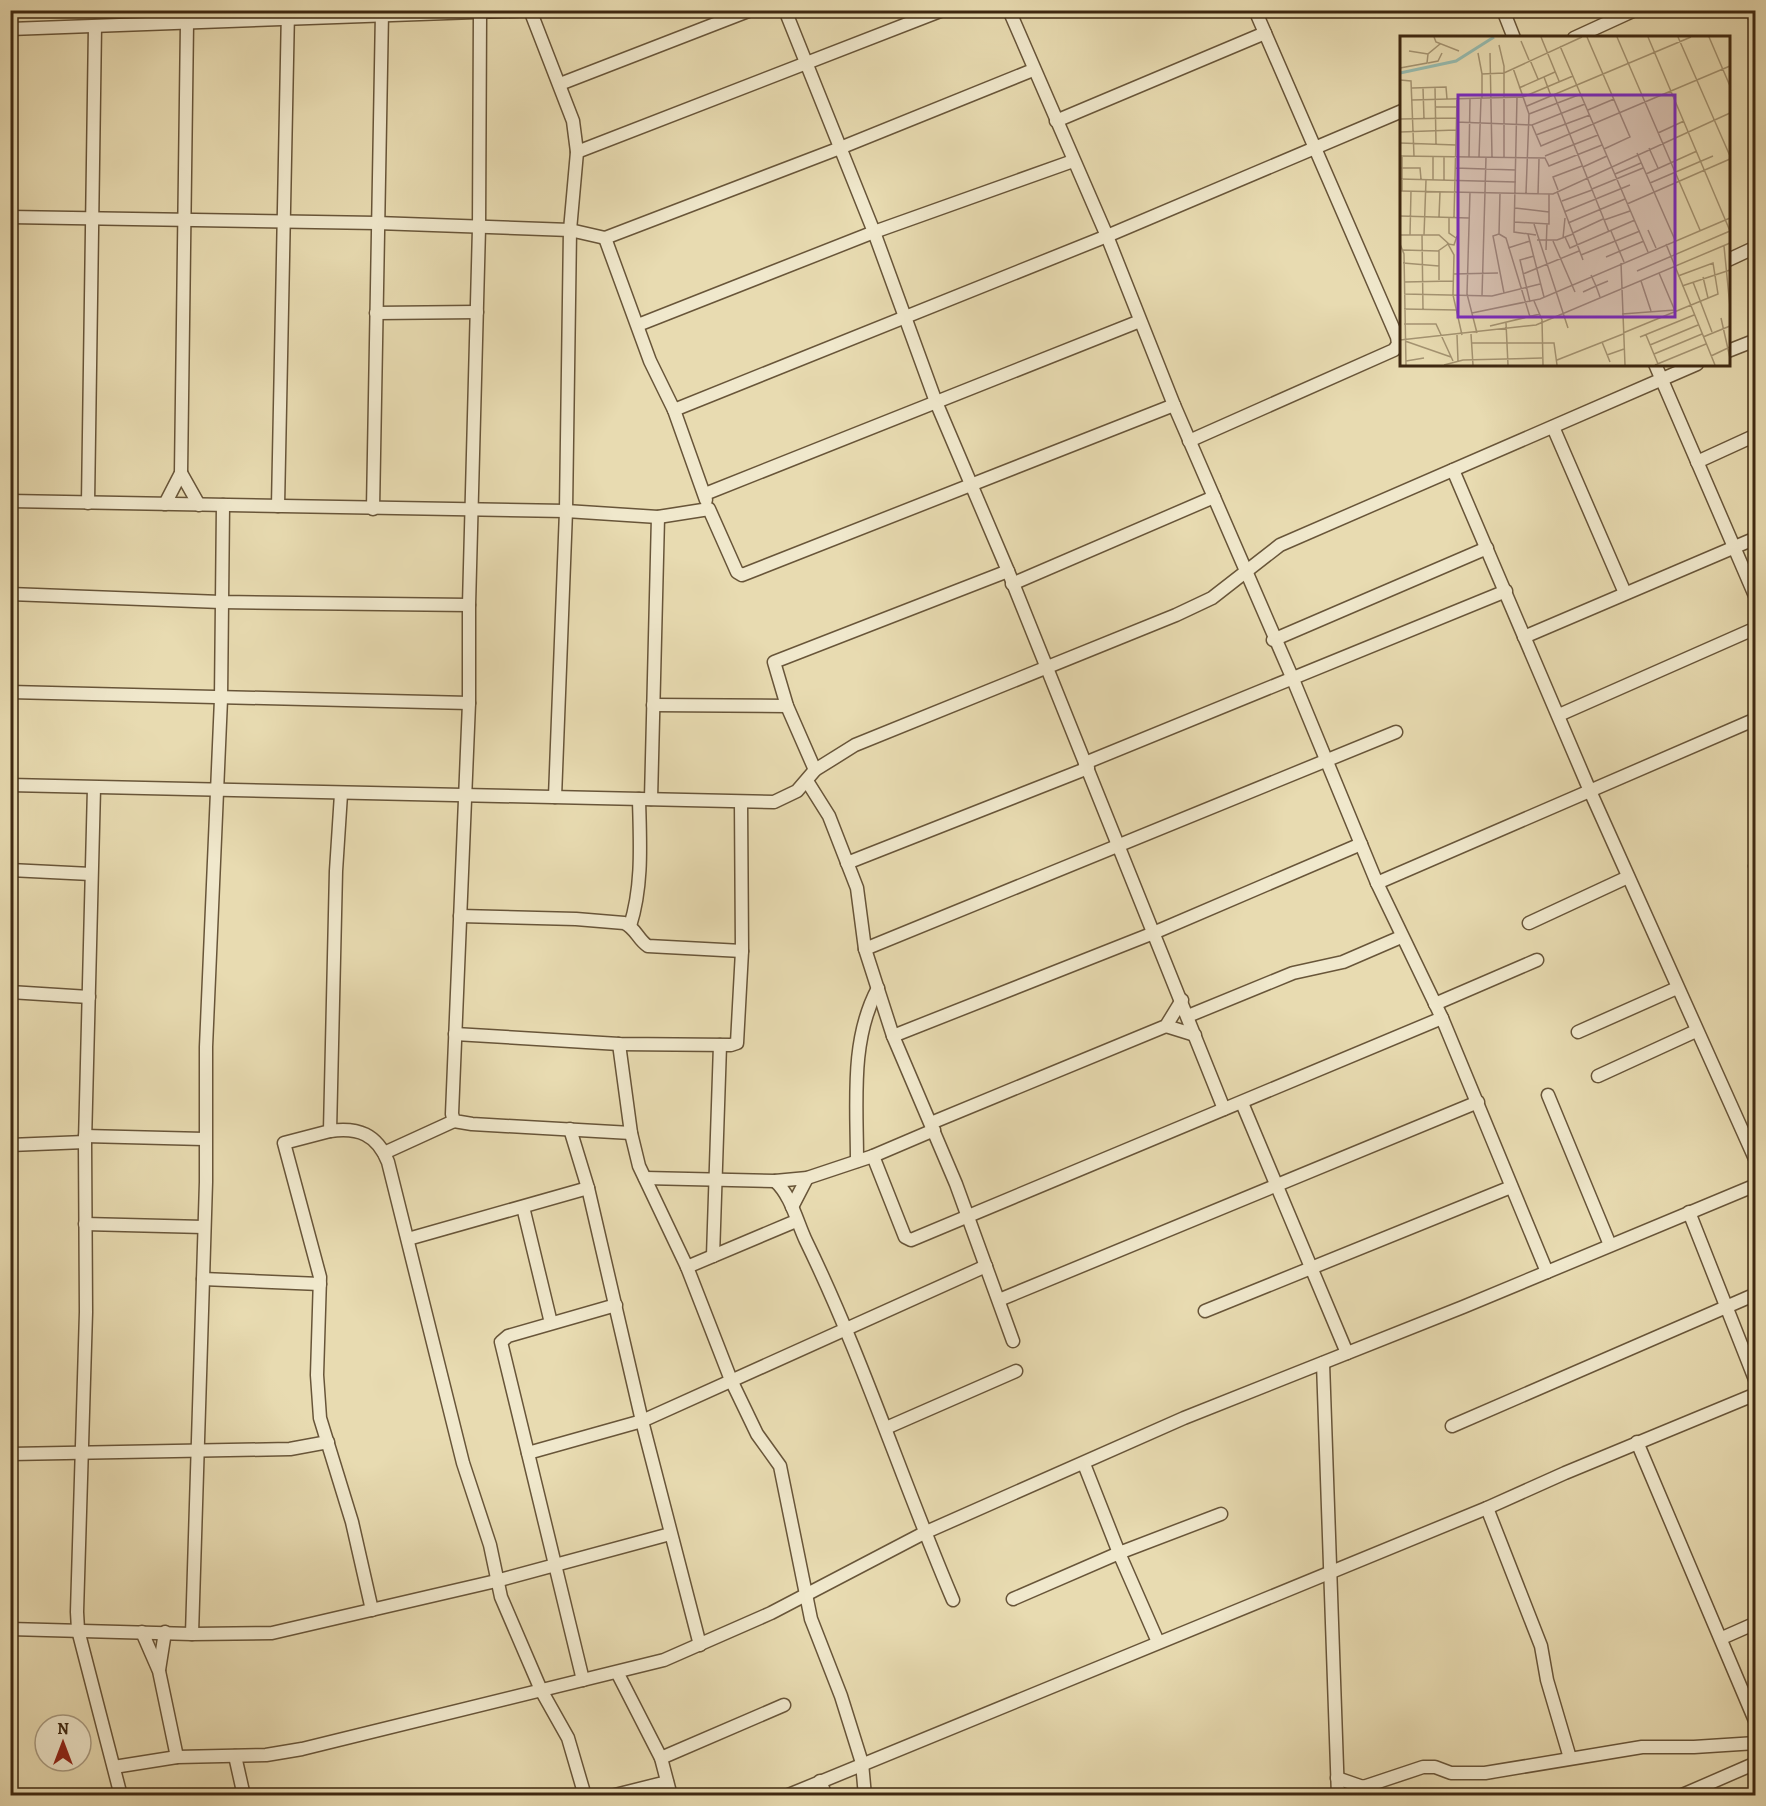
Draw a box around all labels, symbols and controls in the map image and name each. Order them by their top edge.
inset map [1400,36,1730,366]
north arrow [33,1713,93,1773]
text: N [57,1718,69,1740]

